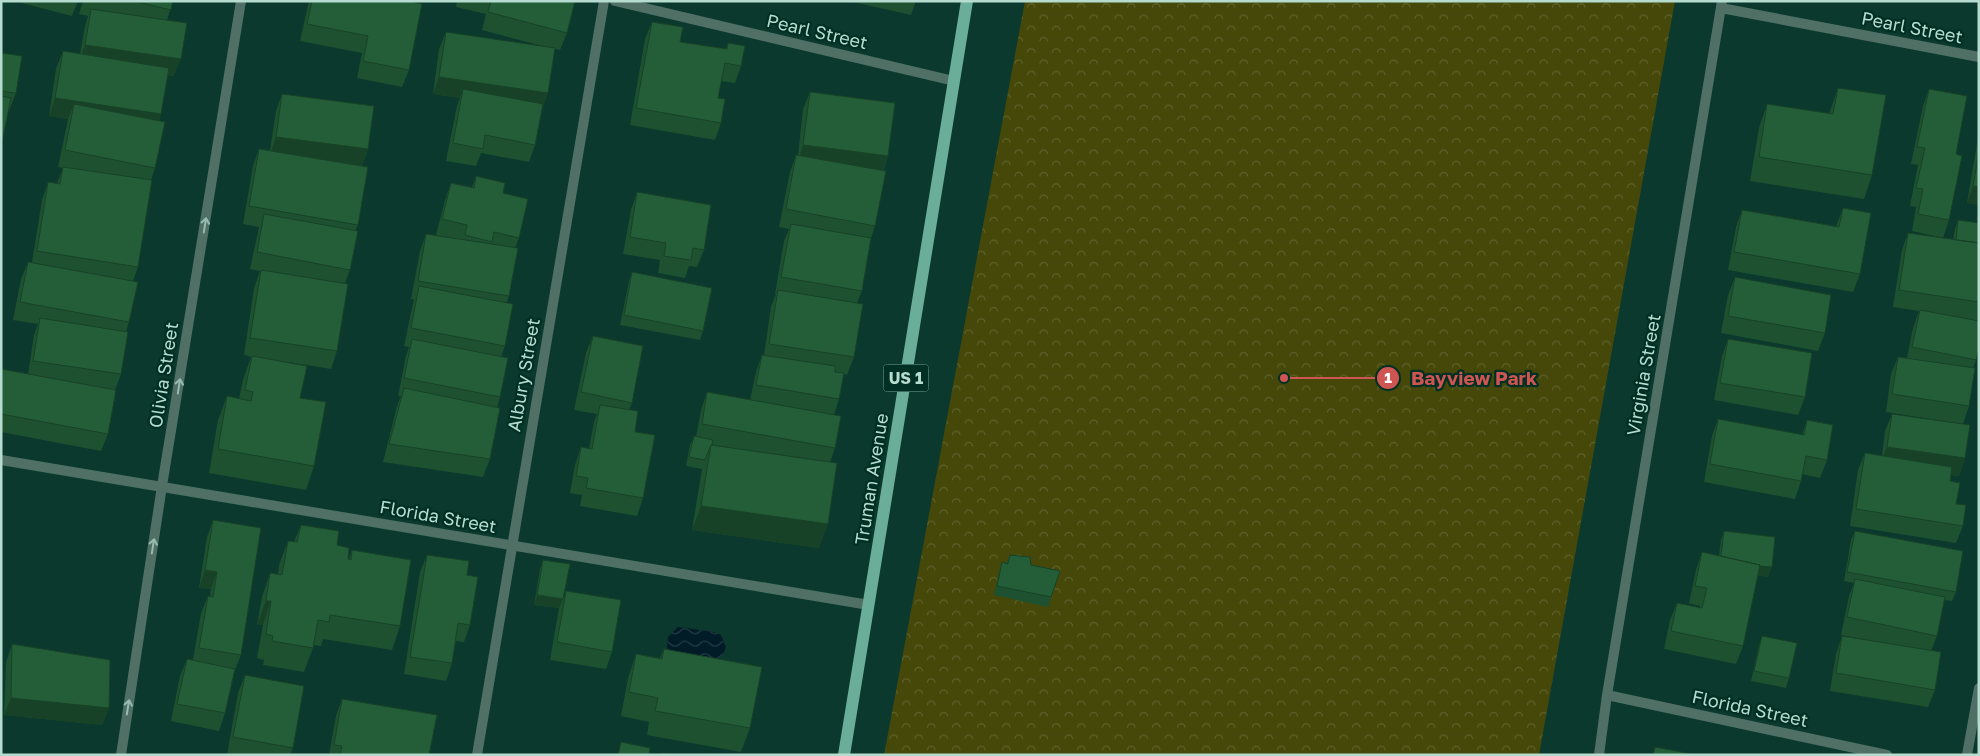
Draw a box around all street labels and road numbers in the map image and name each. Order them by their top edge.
street label: Pearl Street [1860,6,1965,48]
street label: Pearl Street [765,9,870,53]
street label: Virginia Street [1621,312,1665,438]
street label: Albury Street [502,316,544,433]
street label: Olivia Street [144,320,182,429]
road number: US 1 [884,364,928,392]
street label: Truman Avenue [850,412,892,546]
street label: Florida Street [378,495,498,537]
street label: Florida Street [1690,685,1810,731]

